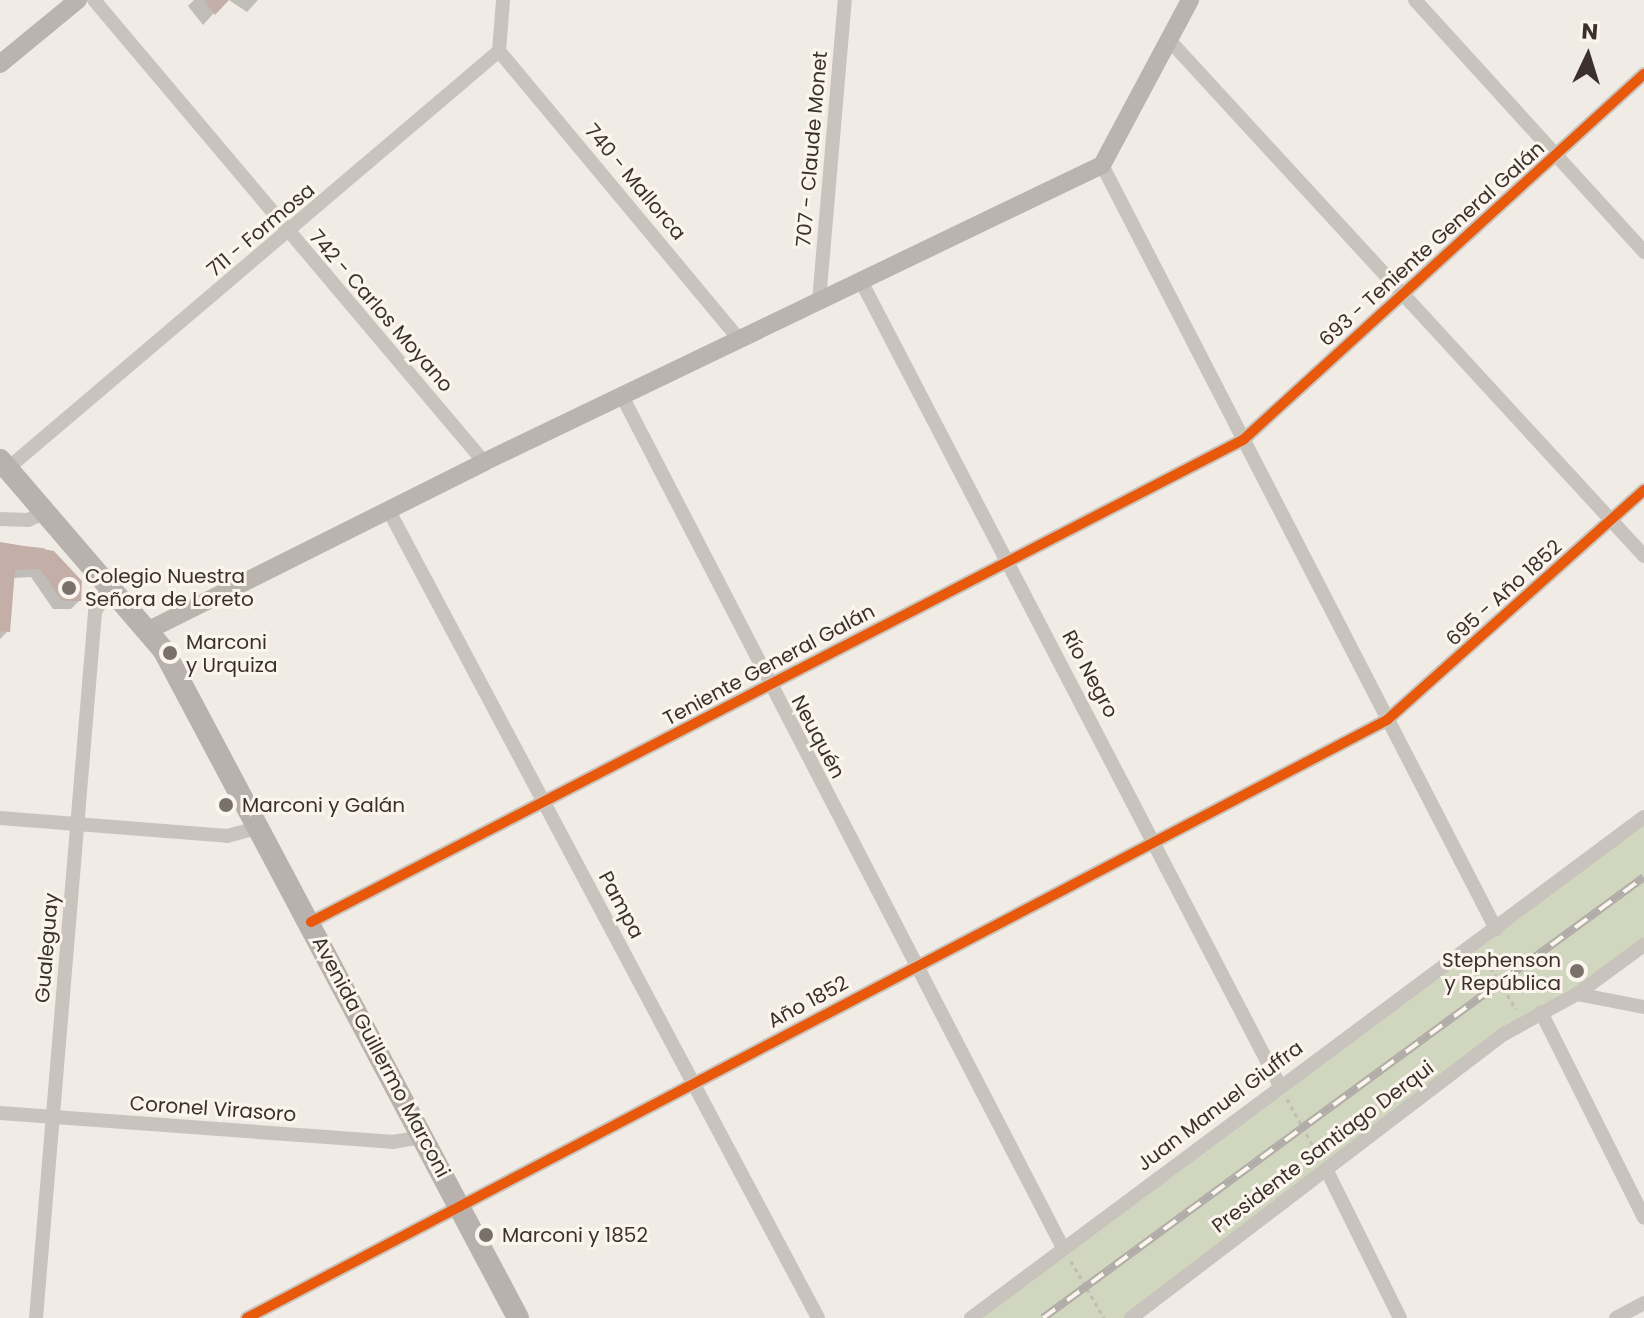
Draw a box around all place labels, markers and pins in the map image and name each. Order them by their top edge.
place label: Colegio Nuestra Señora de Loreto [85,564,254,611]
marker: Colegio Nuestra Señora de Loreto [60,579,78,597]
place label: Marconi y Urquiza [186,630,277,677]
marker: Marconi y Urquiza [161,644,179,662]
place label: Marconi y Galán [242,793,405,817]
marker: Marconi y Galán [217,796,235,814]
place label: Stephenson y República [1442,948,1561,995]
marker: Stephenson y República [1568,962,1586,980]
place label: Marconi y 1852 [502,1223,648,1247]
marker: Marconi y 1852 [477,1226,495,1244]

